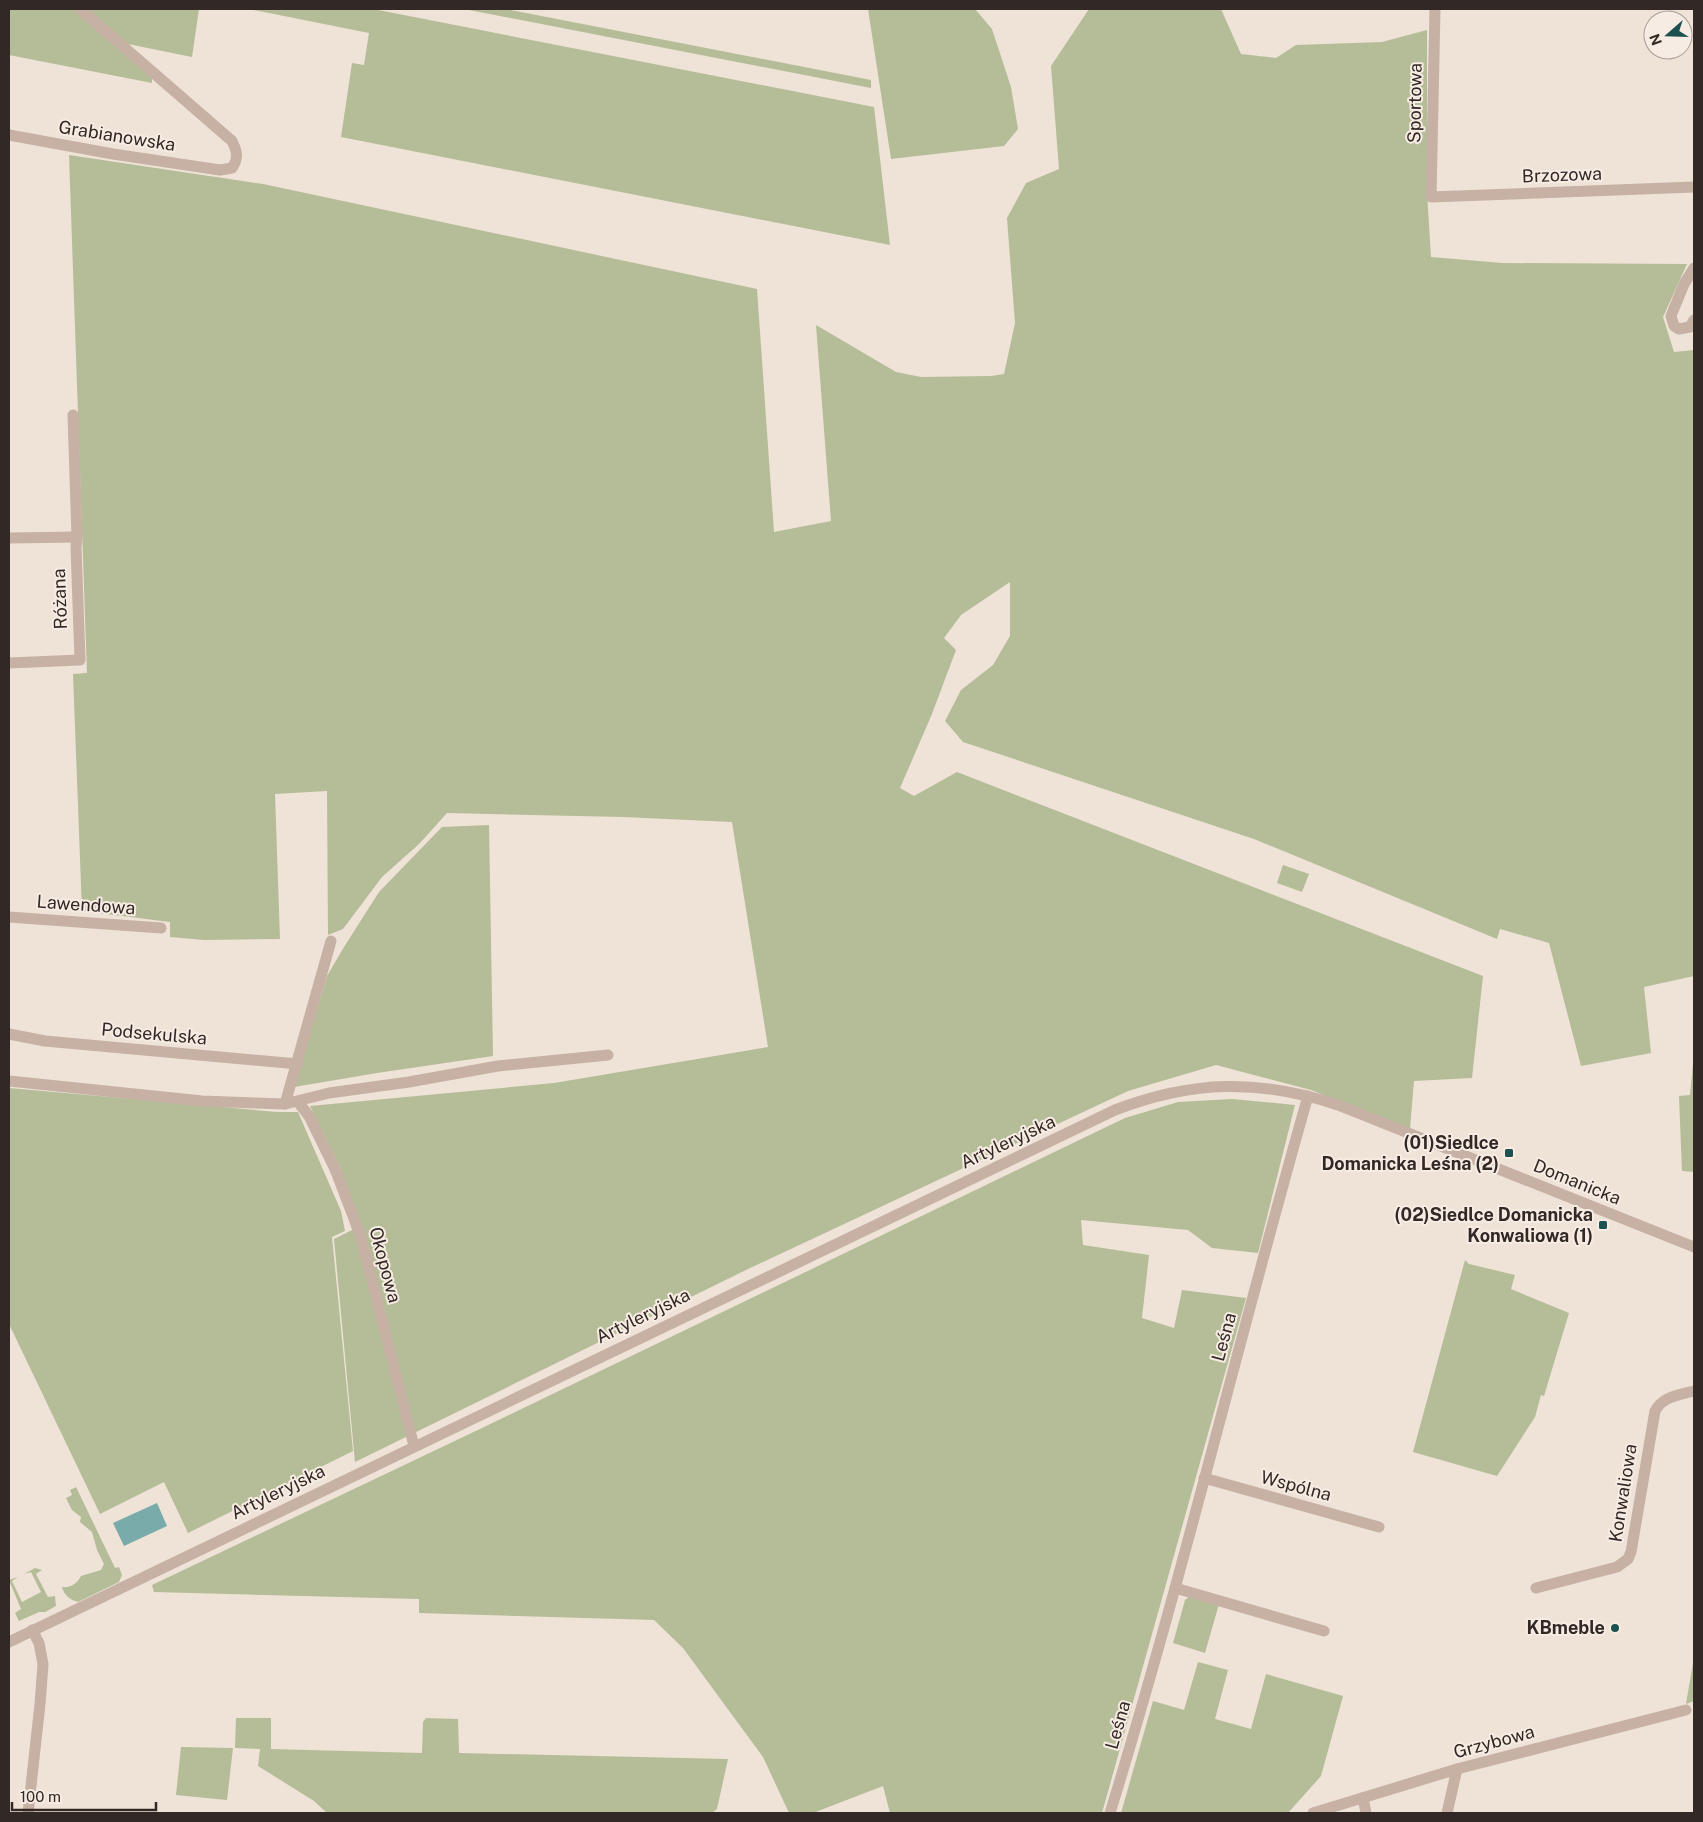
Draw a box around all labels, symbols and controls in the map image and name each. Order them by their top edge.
north arrow [1643,10,1693,60]
text: N [1646,32,1665,47]
street label: Sportowa [1403,63,1426,143]
street label: Grabianowska [57,116,177,155]
street label: Brzozowa [1522,163,1602,186]
street label: Różana [48,568,71,630]
street label: Lawendowa [36,891,136,918]
street label: Podsekulska [100,1018,208,1049]
street label: Artyleryjska [957,1110,1058,1173]
place label: (01)Siedlce Domanicka Leśna (2) [1321,1132,1499,1174]
marker: (01)Siedlce Domanicka Leśna (2) [1503,1147,1515,1159]
street label: Domanicka [1530,1154,1624,1209]
place label: (02)Siedlce Domanicka Konwaliowa (1) [1395,1204,1593,1246]
marker: (02)Siedlce Domanicka Konwaliowa (1) [1597,1219,1609,1231]
street label: Okopowa [365,1225,406,1305]
street label: Artyleryjska [592,1284,693,1347]
street label: Leśna [1207,1310,1240,1364]
street label: Konwaliowa [1604,1442,1641,1544]
street label: Artyleryjska [227,1460,328,1523]
street label: Wspólna [1258,1466,1334,1505]
place label: KBmeble [1527,1617,1605,1638]
marker: KBmeble [1609,1622,1621,1634]
street label: Leśna [1101,1698,1134,1752]
street label: Grzybowa [1451,1721,1537,1762]
scale bar [12,1780,156,1812]
text: 100 m [20,1788,61,1805]

